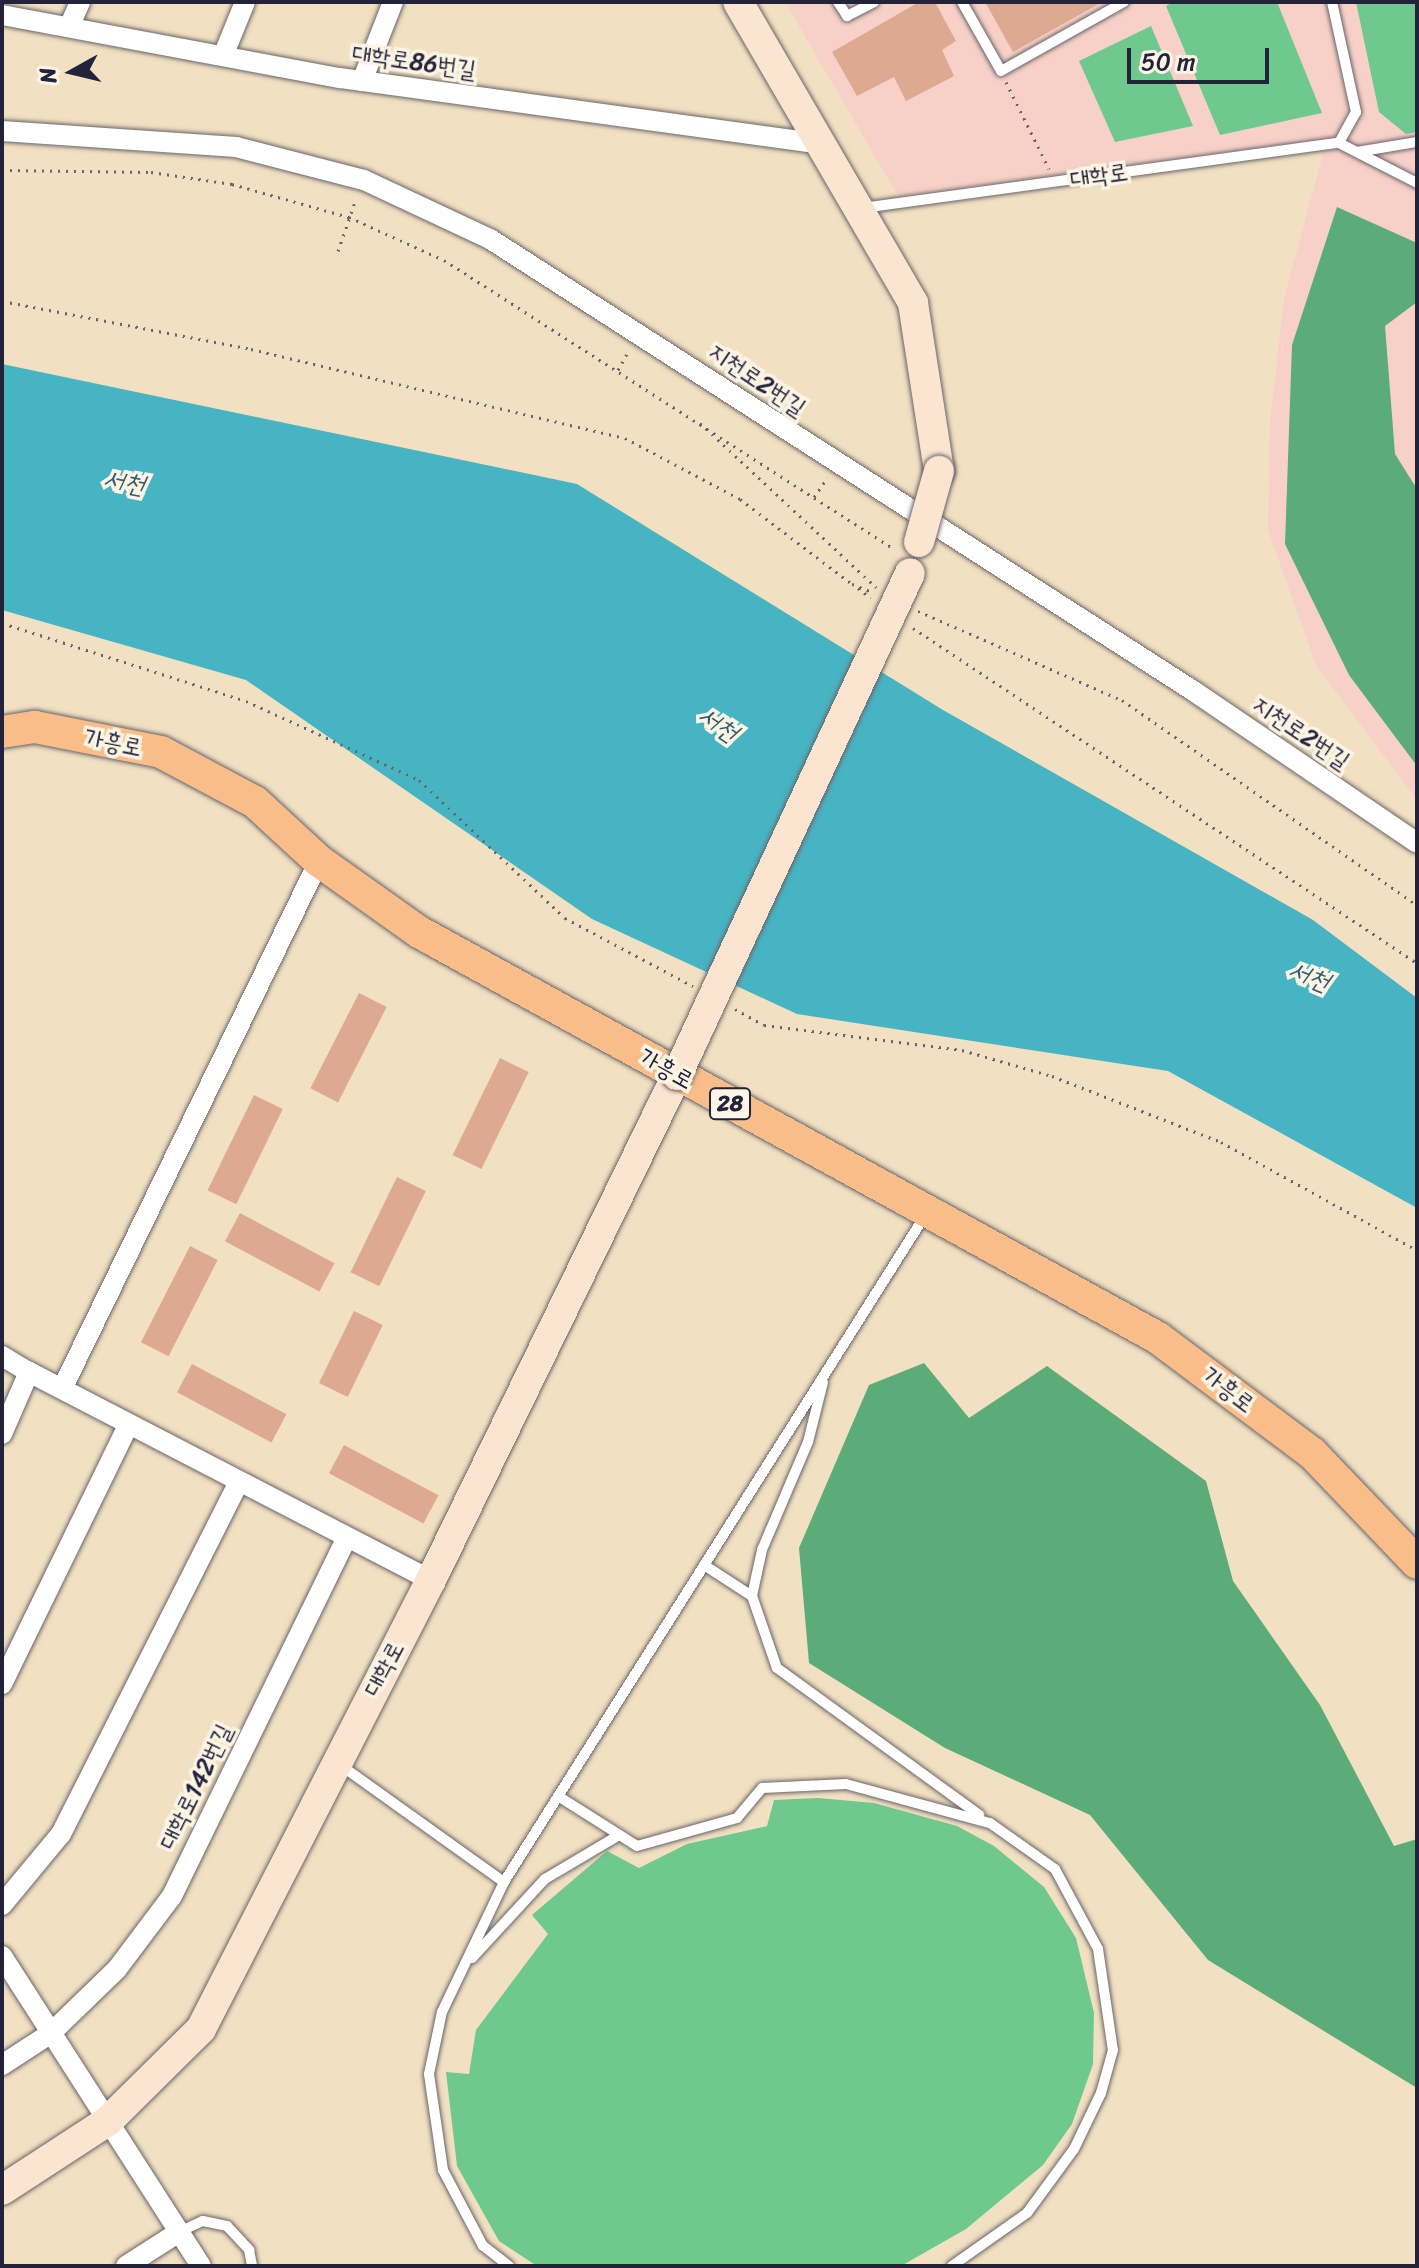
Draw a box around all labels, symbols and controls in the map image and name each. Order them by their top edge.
north arrow [32,32,112,112]
scale bar [1131,32,1273,82]
street label: 대학로86번길 [350,39,478,85]
text: 50 m [1141,41,1196,83]
text: N [27,65,68,86]
street label: 대학로 [1068,158,1130,194]
street label: 지천로2번길 [703,337,811,423]
water label: 서천 [100,463,148,501]
street label: 지천로2번길 [1247,690,1355,776]
water label: 서천 [692,699,744,749]
street label: 가흥로 [82,723,144,763]
water label: 서천 [1284,954,1334,998]
street label: 가흥로 [634,1042,698,1096]
road number: 28 [708,1086,752,1122]
street label: 가흥로 [1196,1361,1260,1419]
street label: 대학로 [358,1637,410,1701]
street label: 대학로142번길 [153,1720,239,1854]

